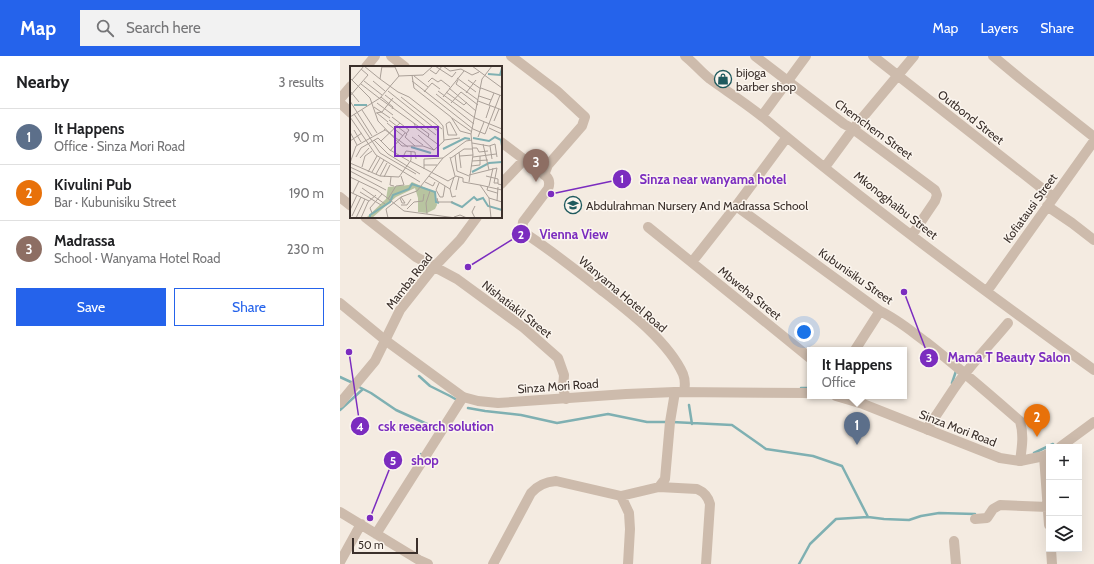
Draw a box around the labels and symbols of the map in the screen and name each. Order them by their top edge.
place label: bijoga barber shop [736,65,797,94]
inset map [350,66,502,218]
shop icon: bijoga barber shop [713,69,733,89]
street label: Outbond Street [935,87,1007,147]
street label: Chemchem Street [832,96,916,162]
pin: 3 [523,149,549,182]
callout: Sinza near wanyama hotel [612,167,795,192]
street label: Mkonoghaibu Street [851,168,941,242]
street label: Kofiatausi Street [1000,170,1060,246]
text: 1 [620,171,624,186]
text: Sinza near wanyama hotel [640,171,787,187]
school or university icon: Abdulrahman Nursery And Madrassa School [563,195,583,215]
place label: Abdulrahman Nursery And Madrassa School [586,198,808,213]
callout: Vienna View [511,222,616,247]
text: Vienna View [540,226,609,242]
text: 2 [518,227,524,242]
street label: Kubunisiku Street [816,245,896,307]
street label: Mamba Road [382,250,436,312]
street label: Wanyama Hotel Road [576,253,670,335]
street label: Mbweha Street [715,263,785,323]
street label: Nishatiakil Street [479,277,555,341]
your location [794,322,814,342]
callout: Mama T Beauty Salon [919,345,1078,370]
text: Mama T Beauty Salon [948,349,1070,365]
text: 3 [926,350,932,365]
street label: Sinza Mori Road [517,376,599,396]
pin: 2 [1024,404,1050,437]
street label: Sinza Mori Road [917,406,999,450]
pin: 1 [844,412,870,445]
callout: csk research solution [350,414,502,439]
text: csk research solution [378,418,494,434]
text: 4 [356,419,364,434]
callout: shop [383,448,447,473]
text: shop [411,452,439,468]
text: 5 [390,453,396,468]
scale bar [352,536,418,555]

